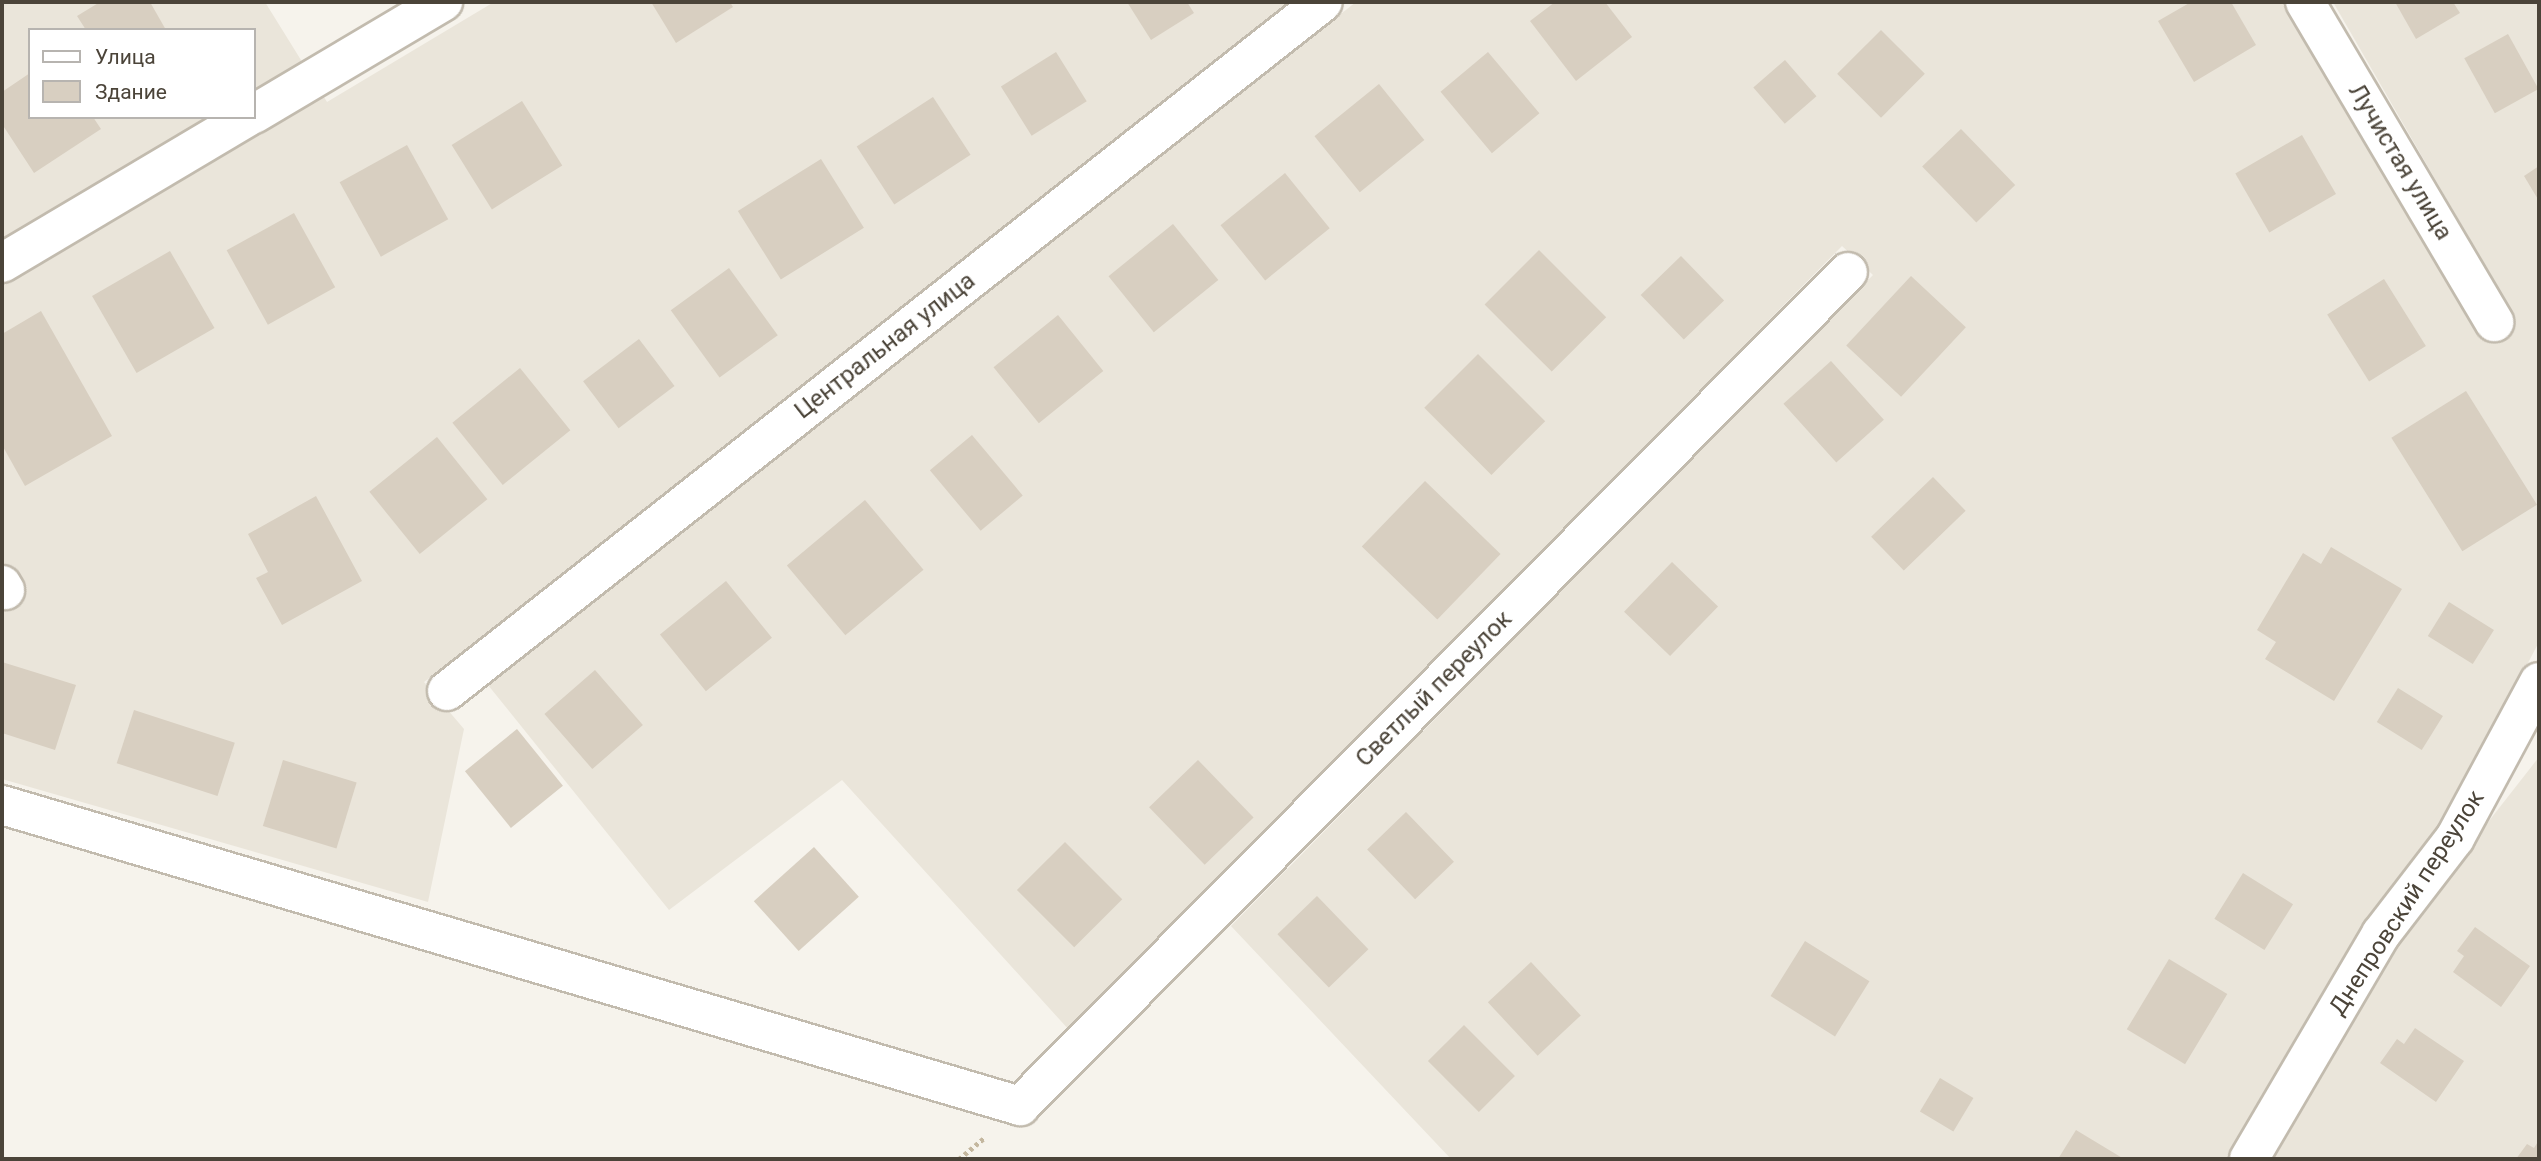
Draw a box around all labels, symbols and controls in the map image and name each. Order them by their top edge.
legend [28,28,256,119]
text: Улица [95,45,156,69]
street label: Лучистая улица [2342,79,2458,245]
text: Здание [95,80,167,104]
street label: Центральная улица [789,267,981,425]
street label: Светлый переулок [1350,605,1518,773]
street label: Днепровский переулок [2323,785,2491,1021]

